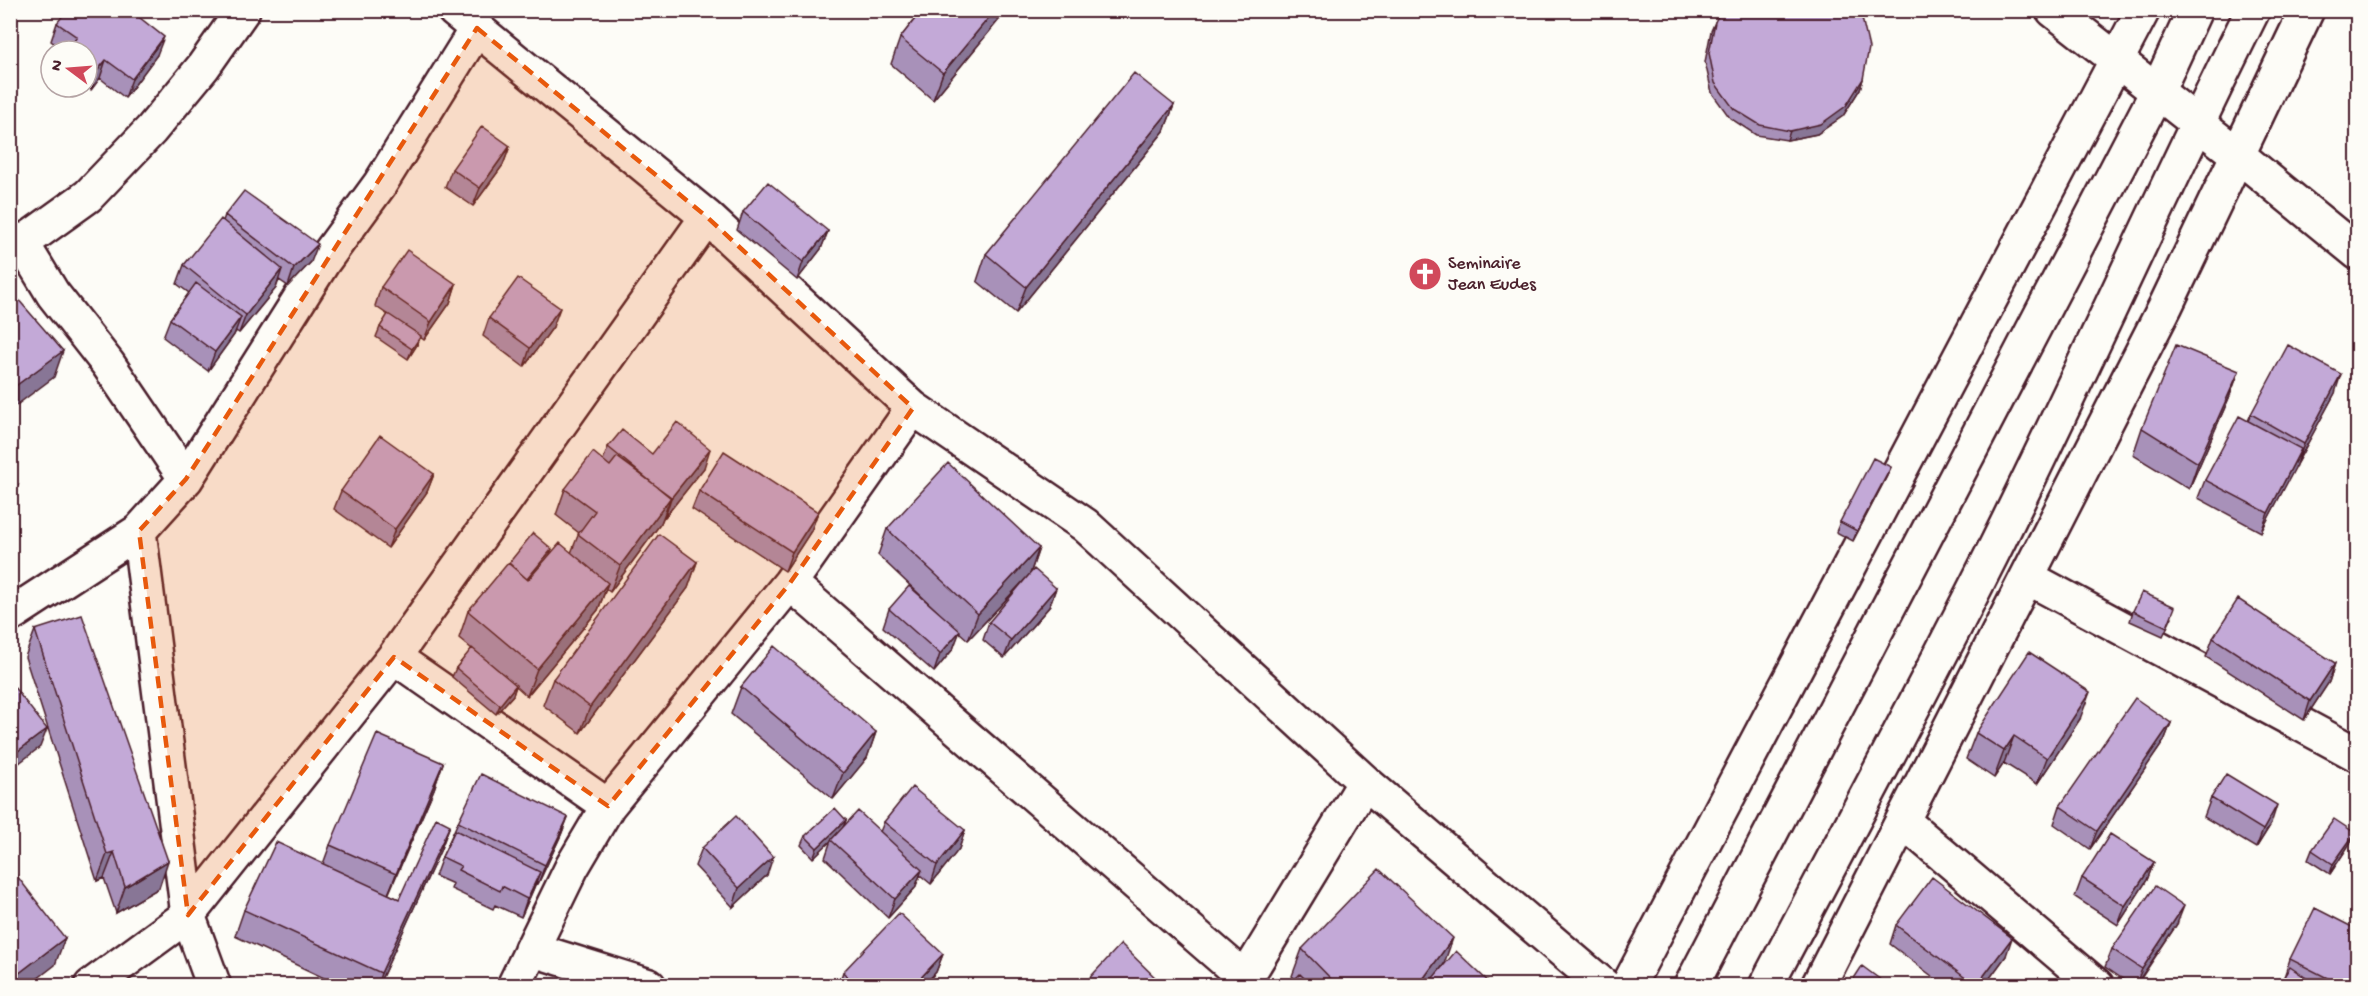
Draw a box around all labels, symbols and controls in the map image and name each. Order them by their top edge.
north arrow [39,39,99,99]
text: N [47,58,69,73]
place label: Seminaire Jean Eudes [1448,254,1537,296]
church icon: Seminaire Jean Eudes [1407,256,1443,292]

